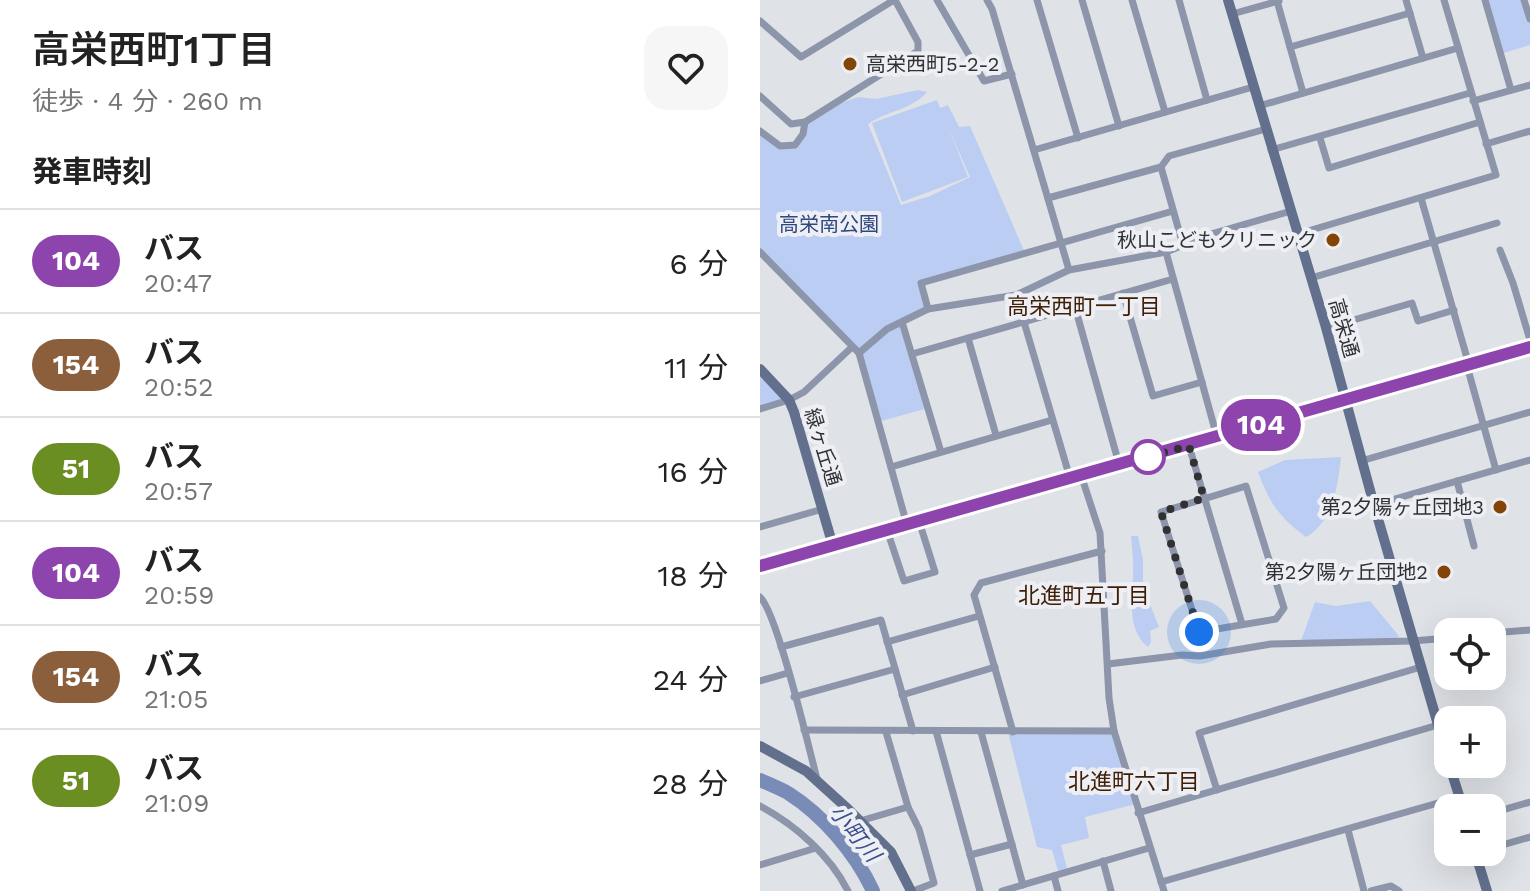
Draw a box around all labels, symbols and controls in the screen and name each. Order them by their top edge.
button: heart [644,26,728,110]
text: 高栄西町1丁目 [32,28,276,72]
place label: 高栄西町5-2-2 [866,52,999,76]
marker: 高栄西町5-2-2 [841,55,859,73]
text: 徒歩 · 4 分 · 260 m [32,86,263,116]
text: 発車時刻 [32,154,152,189]
park label: 高栄南公園 [779,212,879,236]
place label: 秋山こどもクリニック [1117,228,1317,252]
text: バス [144,231,204,266]
marker: 秋山こどもクリニック [1324,231,1342,249]
text: 104 [52,244,100,277]
text: 6 分 [670,246,728,281]
text: 20:47 [144,268,212,298]
district label: 高栄西町一丁目 [1007,294,1161,319]
street label: 高栄通 [1324,296,1364,360]
text: バス [144,335,204,370]
text: 154 [53,348,99,381]
text: 11 分 [664,350,728,385]
text: 20:52 [144,372,213,402]
line badge: 104 [1215,399,1307,451]
street label: 緑ヶ丘通 [800,405,846,489]
text: 104 [1237,408,1285,441]
text: バス [144,439,204,474]
unlabelled marker [1131,440,1165,474]
text: 51 [62,452,90,485]
text: 16 分 [658,454,728,489]
text: 20:57 [144,476,213,506]
place label: 第2夕陽ヶ丘団地3 [1321,495,1484,519]
marker: 第2夕陽ヶ丘団地3 [1491,498,1509,516]
text: バス [144,543,204,578]
text: 104 [52,556,100,589]
text: 18 分 [658,558,728,593]
place label: 第2夕陽ヶ丘団地2 [1265,560,1428,584]
marker: 第2夕陽ヶ丘団地2 [1435,563,1453,581]
text: 20:59 [144,580,214,610]
district label: 北進町五丁目 [1018,583,1150,608]
your location [1179,612,1219,652]
map controls [1434,618,1506,866]
button: locate [1434,618,1506,690]
text: バス [144,647,204,682]
text: 154 [53,660,99,693]
text: 24 分 [653,662,728,697]
text: 21:05 [144,684,208,714]
button: + [1434,706,1506,778]
text: バス [144,751,204,786]
text: 51 [62,764,90,797]
text: 28 分 [652,766,728,801]
district label: 北進町六丁目 [1068,769,1200,794]
text: 21:09 [144,788,209,818]
button: − [1434,794,1506,866]
water label: 小町川 [825,799,887,868]

